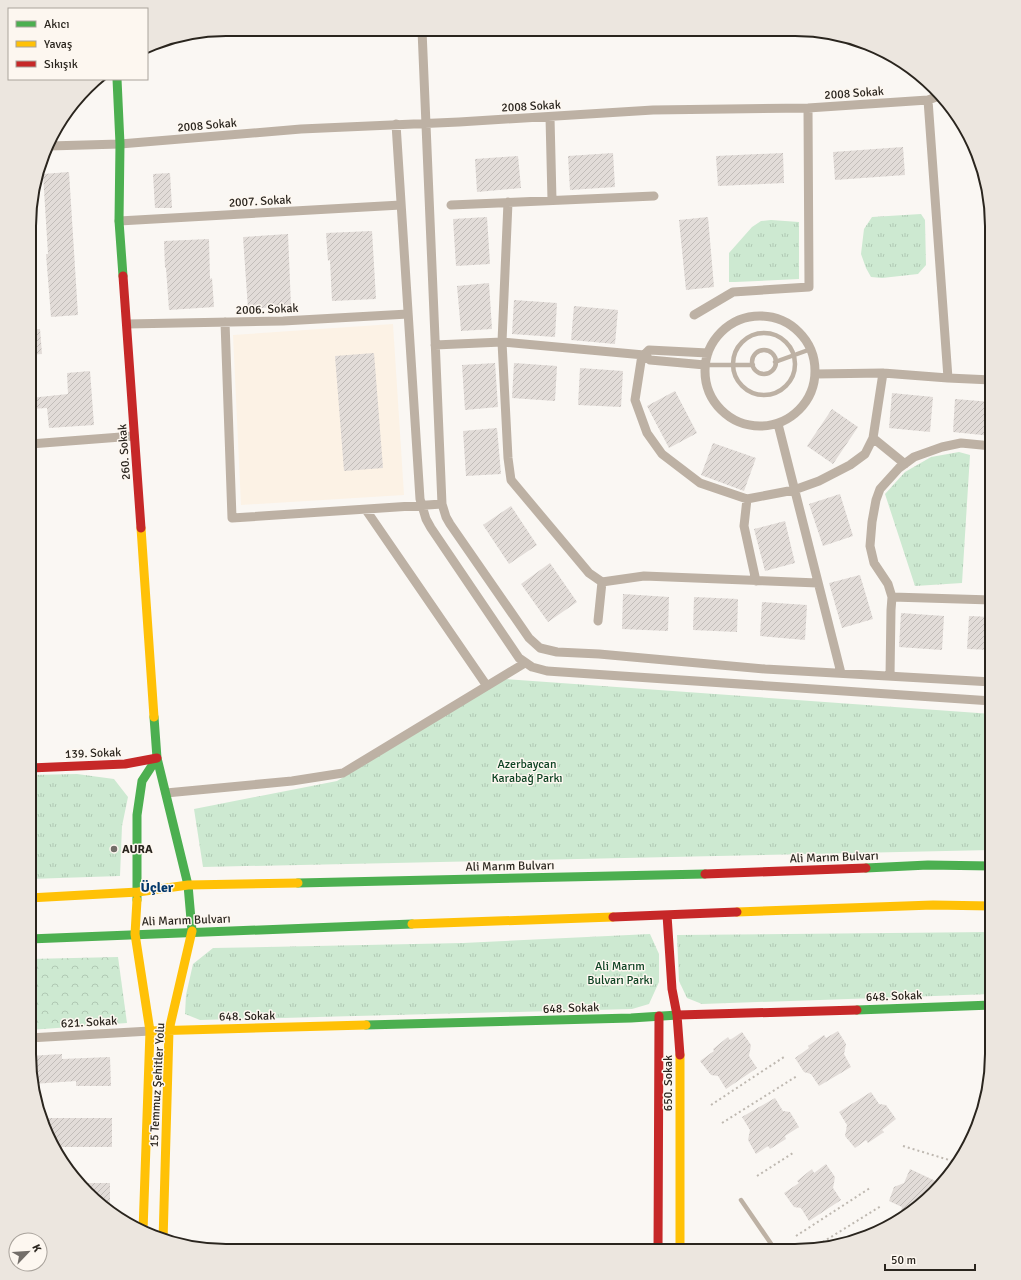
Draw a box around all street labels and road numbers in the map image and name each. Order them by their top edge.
street label: 2008 Sokak [824,84,884,103]
street label: 2008 Sokak [501,97,561,116]
street label: 2008 Sokak [177,115,237,136]
street label: 2007. Sokak [228,192,292,211]
street label: 2006. Sokak [235,301,299,318]
street label: 260. Sokak [115,423,134,481]
street label: 139. Sokak [65,745,121,762]
street label: Ali Marım Bulvarı [789,848,879,867]
street label: Ali Marım Bulvarı [465,858,555,875]
street label: Ali Marım Bulvarı [141,911,231,930]
street label: 648. Sokak [866,988,922,1005]
street label: 648. Sokak [543,1000,599,1017]
street label: 648. Sokak [219,1009,275,1024]
street label: 621. Sokak [61,1014,118,1031]
street label: 15 Temmuz Şehitler Yolu [147,1022,168,1148]
street label: 650. Sokak [661,1055,676,1111]

